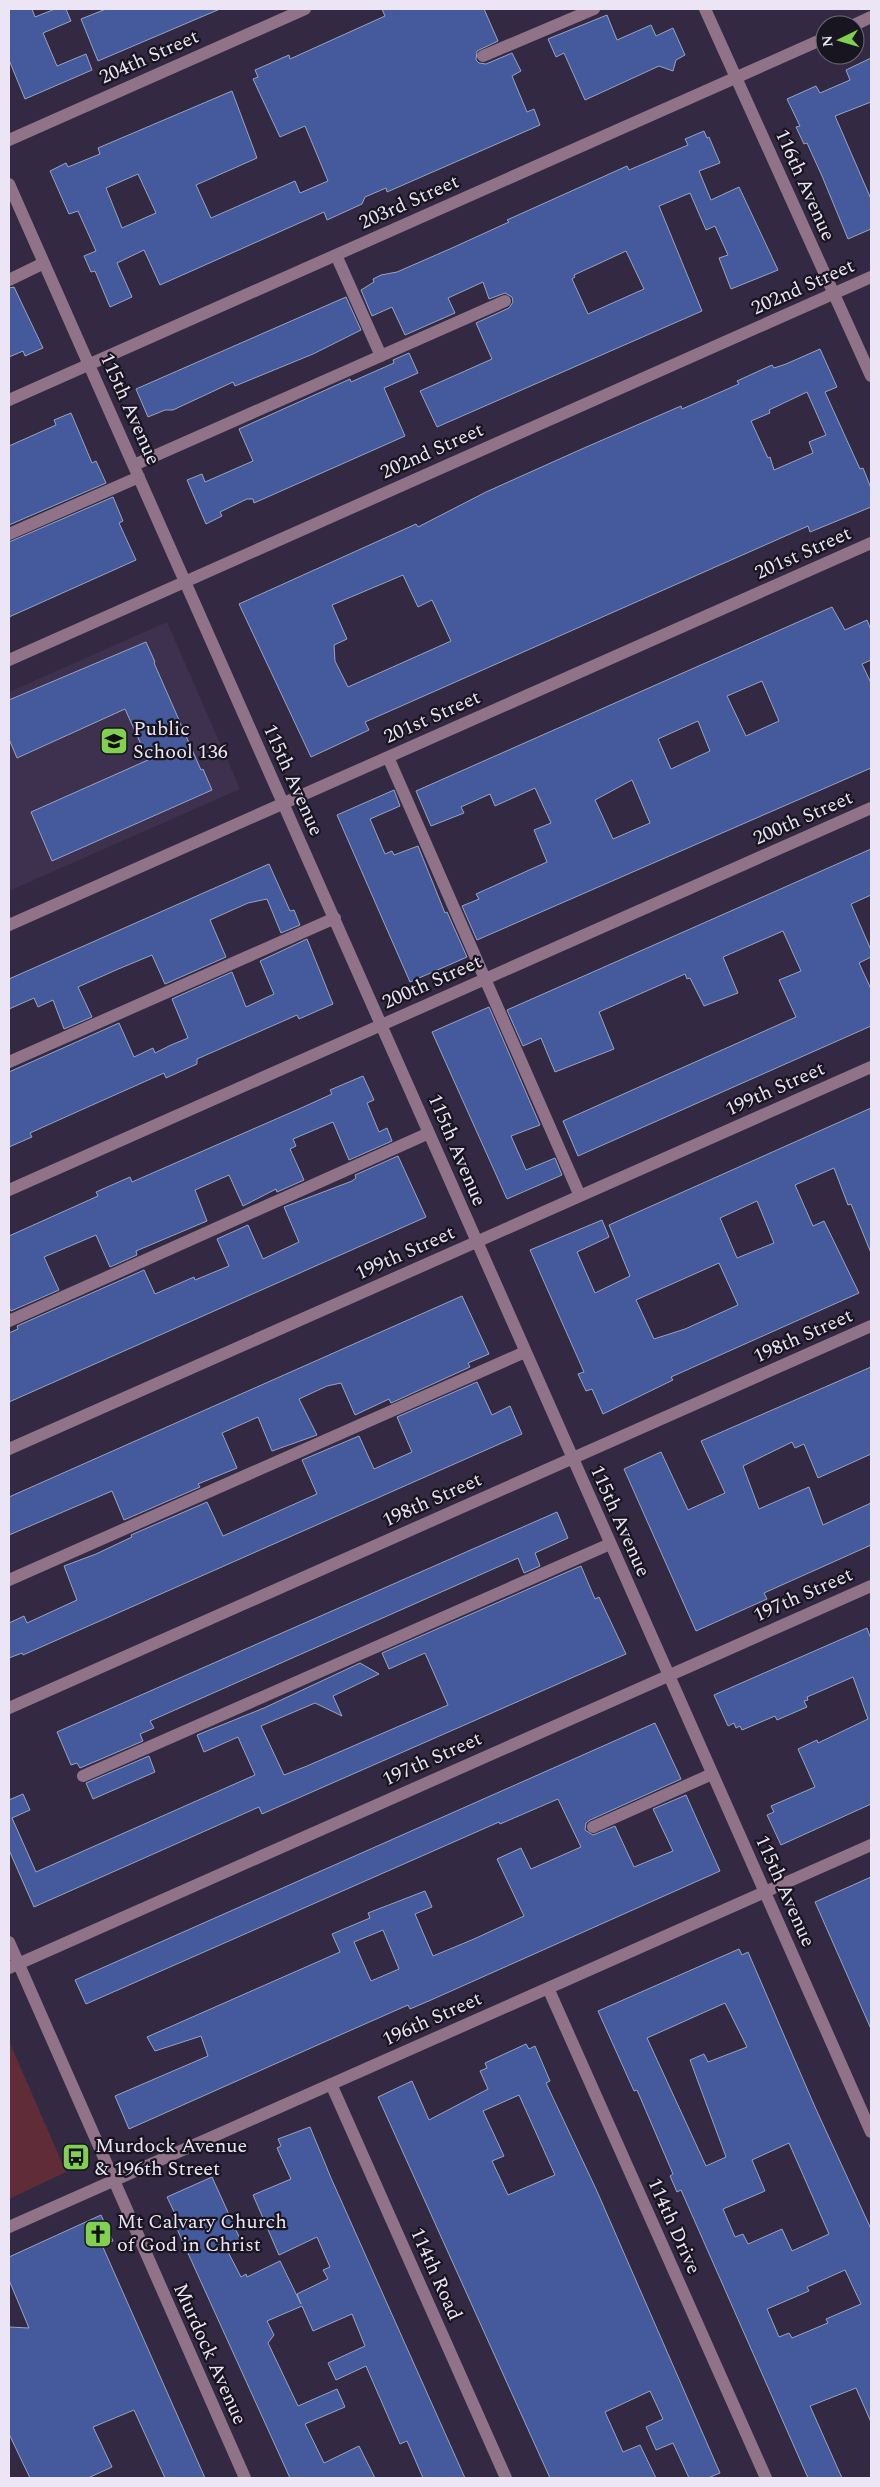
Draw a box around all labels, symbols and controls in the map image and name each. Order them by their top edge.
north arrow [815,15,865,65]
street label: 204th Street [94,22,204,92]
text: N [817,34,839,48]
street label: 116th Avenue [767,124,843,246]
street label: 203rd Street [354,167,464,237]
street label: 202nd Street [747,251,859,323]
street label: 115th Avenue [92,348,168,470]
street label: 202nd Street [376,415,488,487]
street label: 201st Street [750,518,856,588]
street label: 201st Street [379,682,485,752]
place label: Public School 136 [133,714,228,767]
street label: 115th Avenue [255,719,331,841]
school or university icon: Public School 136 [99,726,129,756]
street label: 200th Street [748,783,858,853]
street label: 200th Street [377,947,487,1017]
street label: 199th Street [720,1054,830,1124]
street label: 115th Avenue [420,1089,494,1211]
street label: 199th Street [350,1218,460,1288]
street label: 198th Street [748,1301,858,1371]
street label: 115th Avenue [582,1460,658,1582]
street label: 198th Street [377,1465,487,1535]
street label: 197th Street [748,1560,858,1630]
street label: 197th Street [377,1724,487,1794]
street label: 115th Avenue [747,1830,823,1952]
street label: 196th Street [377,1984,487,2054]
place label: Murdock Avenue & 196th Street [95,2131,247,2184]
bus stop icon: Murdock Avenue & 196th Street [61,2142,91,2172]
street label: 114th Drive [639,2173,709,2279]
place label: Mt Calvary Church of God in Christ [117,2207,287,2260]
church icon: Mt Calvary Church of God in Christ [83,2219,113,2249]
street label: 114th Road [402,2223,470,2325]
street label: Murdock Avenue [165,2278,255,2430]

